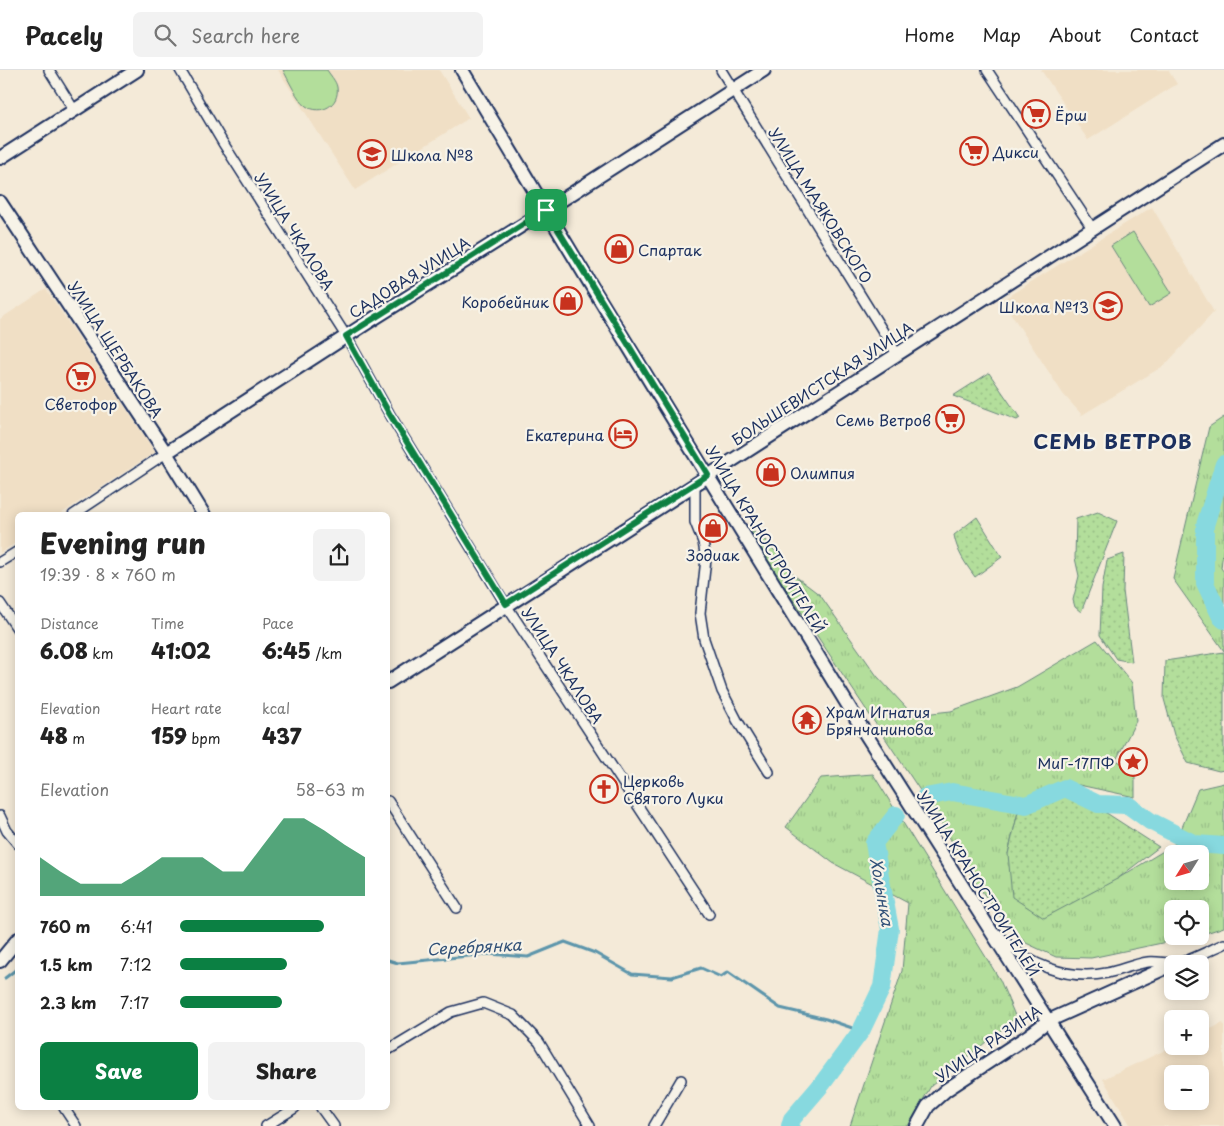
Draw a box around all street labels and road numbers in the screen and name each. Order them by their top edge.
street label: УЛИЦА МАЯКОВСКОГО [764,123,878,287]
street label: УЛИЦА ЧКАЛОВА [249,168,341,294]
street label: САДОВАЯ УЛИЦА [344,230,474,324]
street label: УЛИЦА ЩЕРБАКОВА [63,276,169,422]
street label: БОЛЬШЕВИСТСКАЯ УЛИЦА [727,315,917,451]
street label: УЛИЦА КРАНОСТРОИТЕЛЕЙ [701,441,831,637]
street label: УЛИЦА ЧКАЛОВА [517,602,609,728]
street label: УЛИЦА КРАНОСТРОИТЕЛЕЙ [912,785,1046,981]
street label: УЛИЦА РАЗИНА [930,999,1046,1087]

